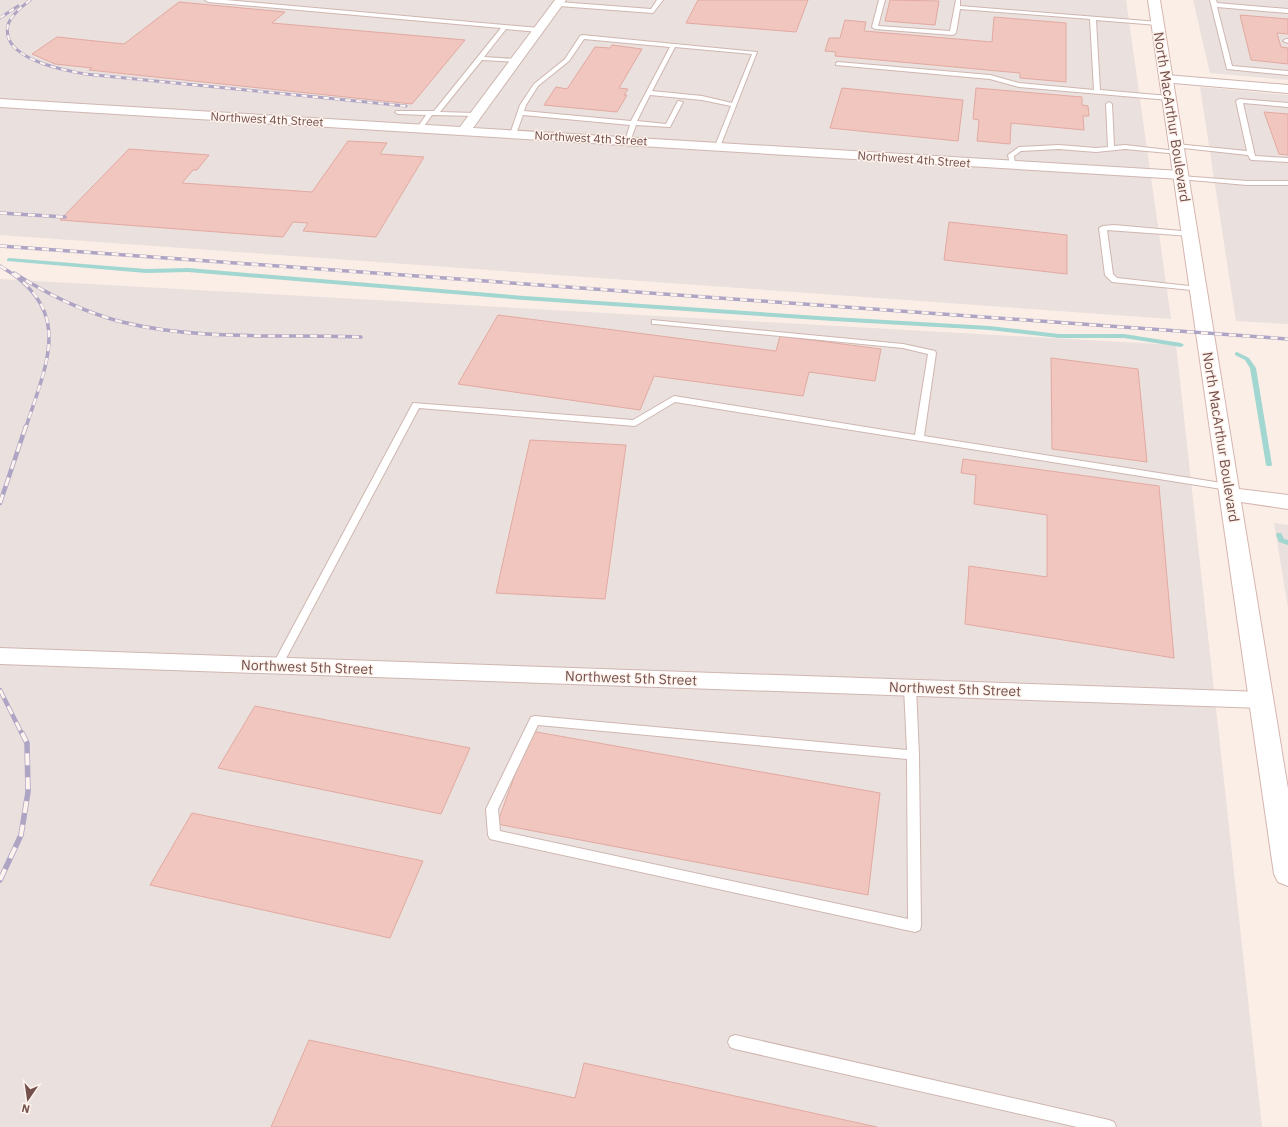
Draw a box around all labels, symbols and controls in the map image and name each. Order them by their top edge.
street label: North MacArthur Boulevard [1150,31,1194,203]
street label: Northwest 4th Street [210,109,324,129]
street label: Northwest 4th Street [534,128,648,148]
street label: Northwest 4th Street [857,148,971,170]
street label: North MacArthur Boulevard [1199,351,1243,523]
street label: Northwest 5th Street [241,656,373,678]
street label: Northwest 5th Street [565,667,697,689]
street label: Northwest 5th Street [889,678,1021,700]
north arrow [8,1079,48,1119]
text: N [20,1101,31,1116]

